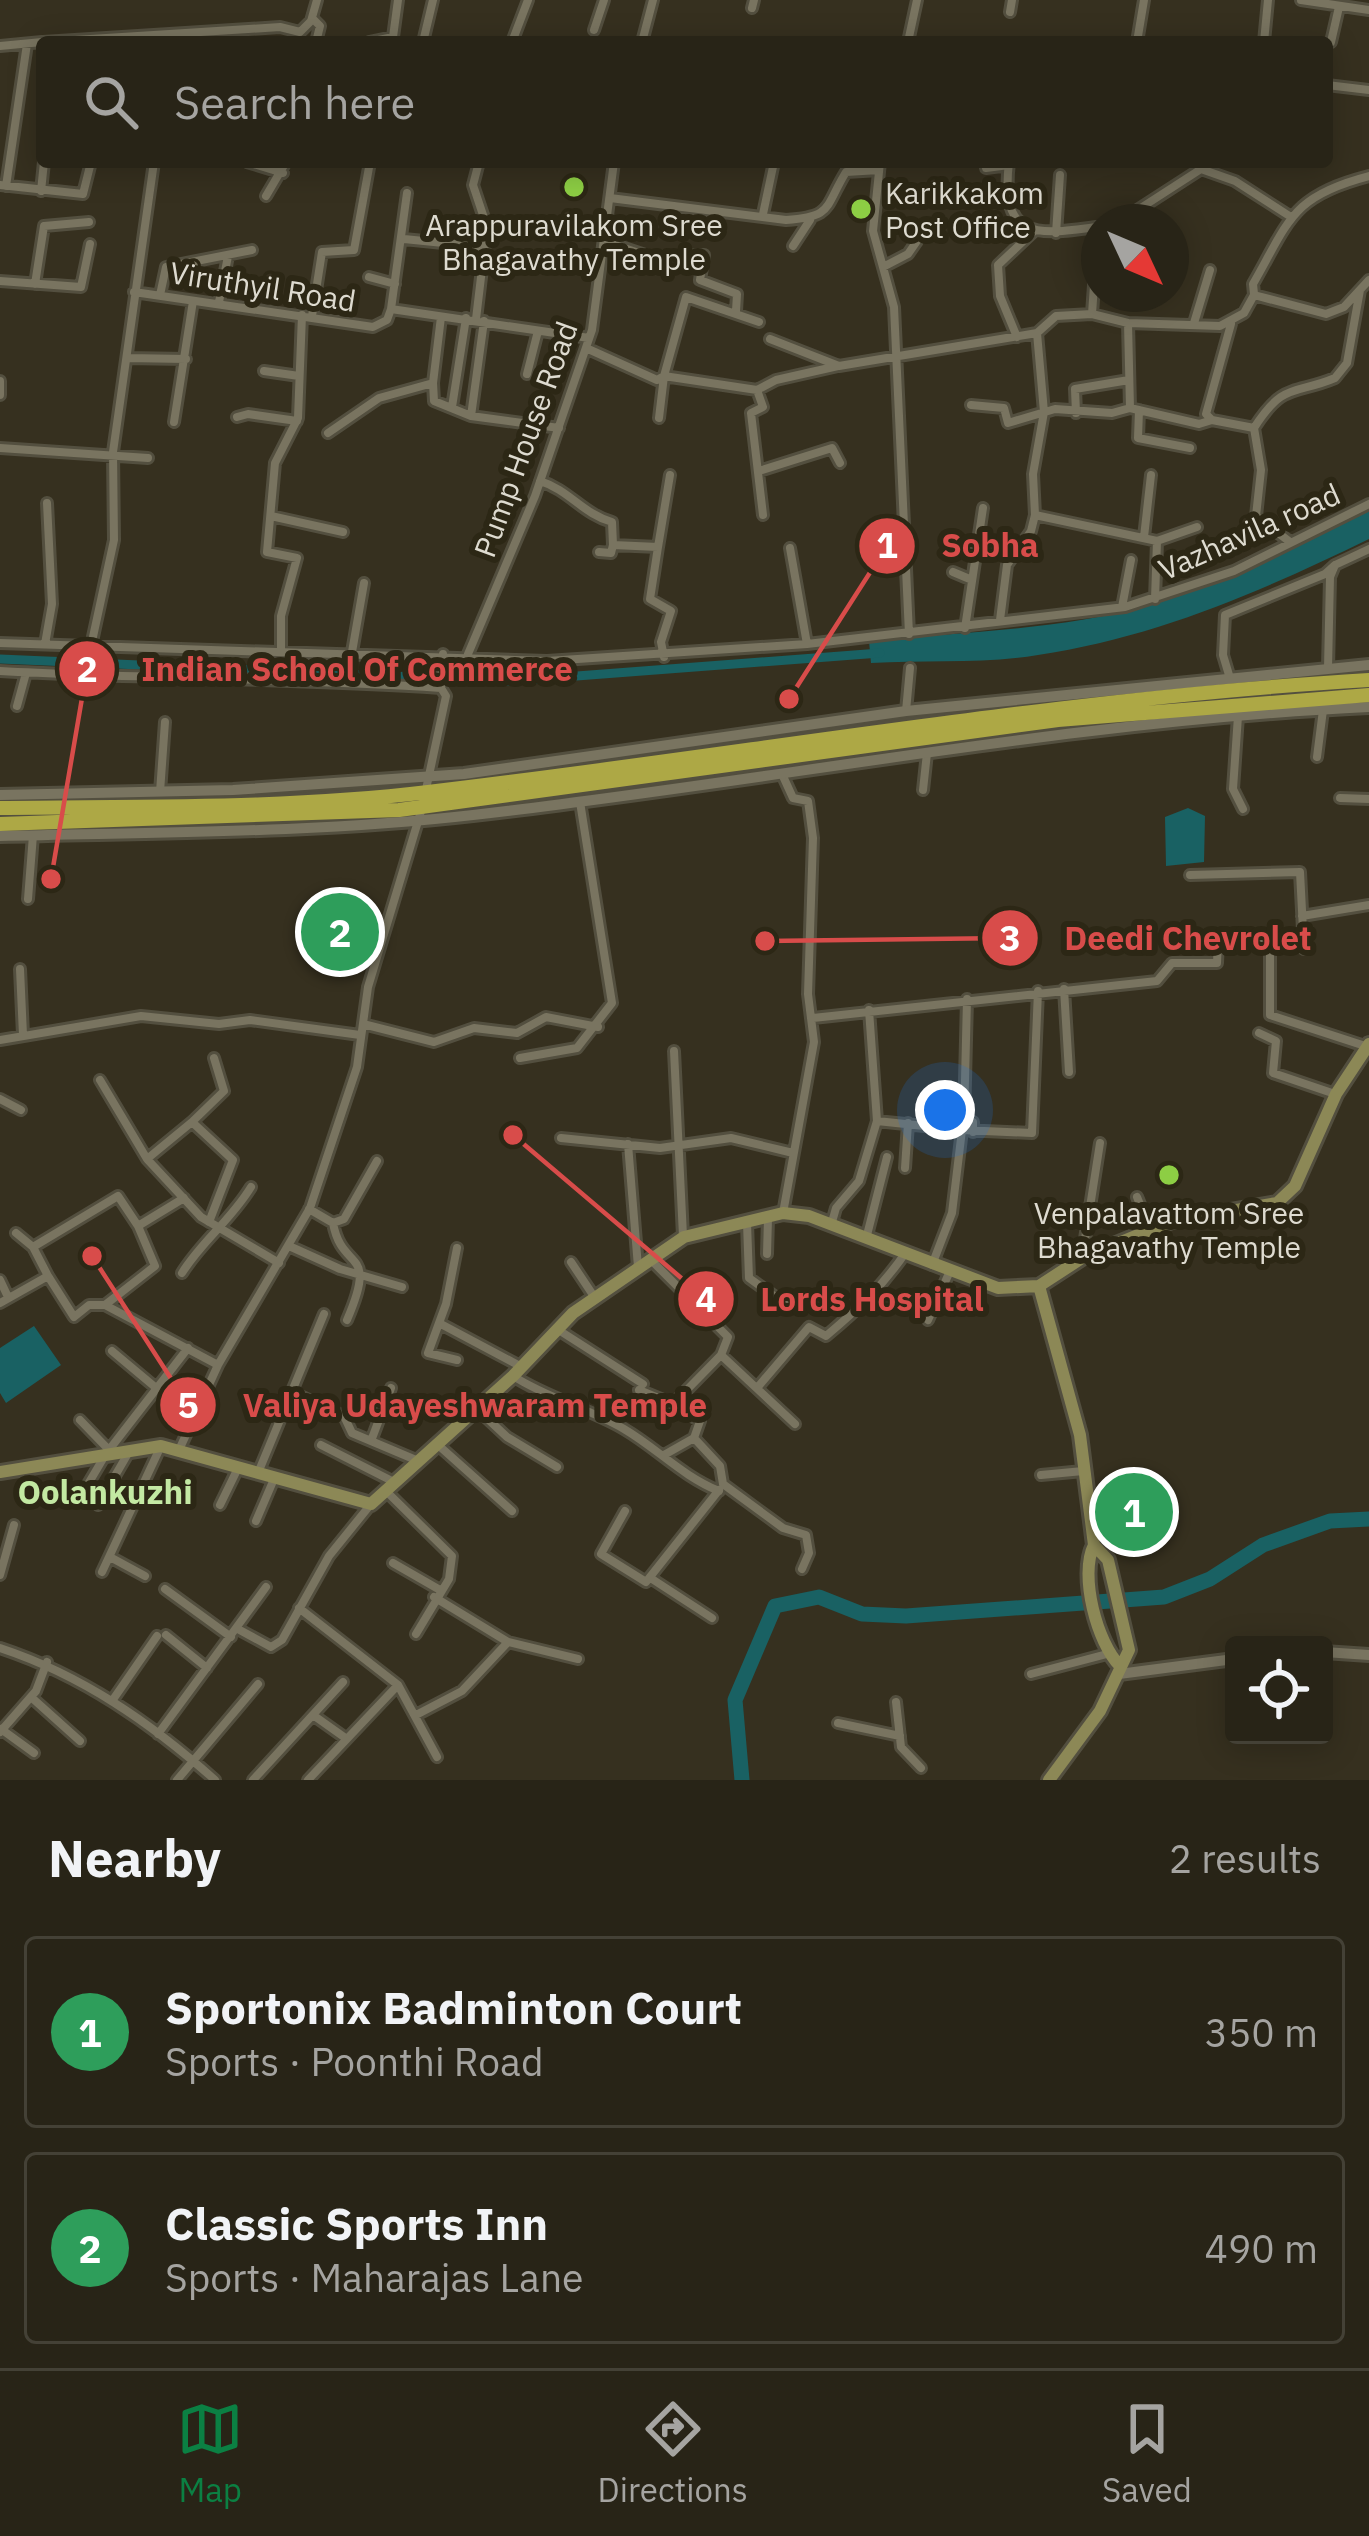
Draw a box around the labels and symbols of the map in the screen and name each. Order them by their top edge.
place label: Karikkakom Post Office [885,173,1044,246]
marker: Arappuravilakom Sree Bhagavathy Temple [561,174,587,200]
marker: Karikkakom Post Office [848,196,874,222]
north arrow [1081,204,1189,312]
place label: Arappuravilakom Sree Bhagavathy Temple [425,205,723,278]
street label: Viruthyil Road [167,252,359,320]
street label: Pump House Road [464,316,586,562]
street label: Vazhavila road [1152,474,1346,588]
callout: Sobha [857,511,1063,580]
text: 1 [876,521,898,568]
text: Sobha [941,523,1039,566]
callout: Indian School Of Commerce [57,635,597,704]
text: 2 [76,645,98,692]
text: Indian School Of Commerce [141,647,573,690]
pin: 2 [301,887,379,977]
callout: Deedi Chevrolet [980,904,1335,973]
text: 3 [999,914,1021,961]
text: Deedi Chevrolet [1064,916,1312,959]
your location [915,1080,975,1140]
marker: Venpalavattom Sree Bhagavathy Temple [1156,1162,1182,1188]
place label: Venpalavattom Sree Bhagavathy Temple [1034,1193,1304,1266]
callout: Lords Hospital [676,1265,1008,1334]
text: 4 [695,1275,717,1322]
text: Lords Hospital [760,1277,984,1320]
callout: Valiya Udayeshwaram Temple [158,1371,731,1440]
text: 5 [177,1381,199,1428]
text: Valiya Udayeshwaram Temple [243,1383,707,1426]
pin: 1 [1095,1467,1173,1557]
district label: Oolankuzhi [17,1470,193,1513]

